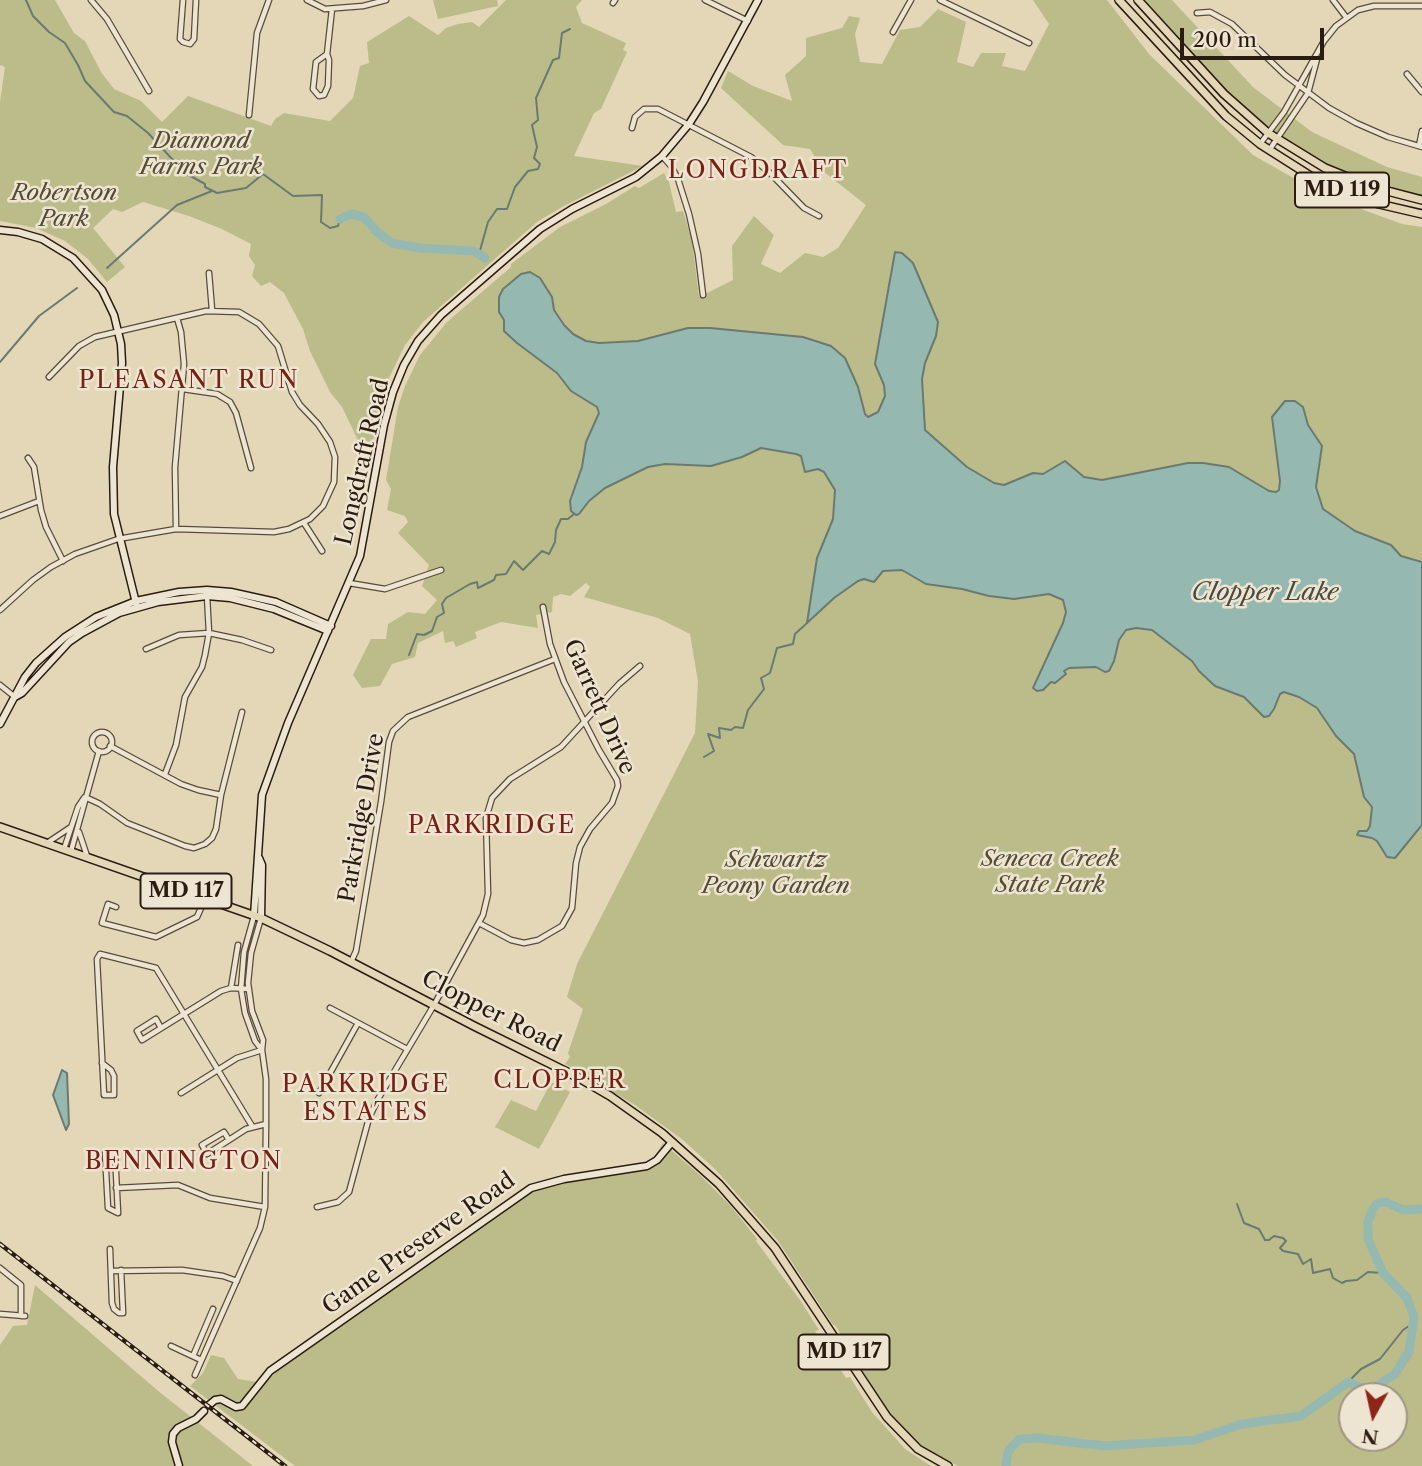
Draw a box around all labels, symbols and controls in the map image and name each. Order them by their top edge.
scale bar [1184,14,1328,58]
text: 200 m [1193,27,1257,52]
park label: Diamond Farms Park [140,127,262,181]
district label: LONGDRAFT [669,157,847,185]
road number: MD 119 [1295,172,1389,208]
park label: Robertson Park [11,179,117,233]
district label: PLEASANT RUN [80,367,298,395]
street label: Longdraft Road [330,376,396,548]
water label: Clopper Lake [1191,579,1339,607]
street label: Garrett Drive [557,635,641,779]
street label: Parkridge Drive [334,731,390,905]
district label: PARKRIDGE [409,812,575,840]
park label: Seneca Creek State Park [981,845,1119,899]
park label: Schwartz Peony Garden [702,846,850,900]
road number: MD 117 [140,874,232,908]
street label: Clopper Road [417,965,565,1059]
district label: CLOPPER [494,1067,626,1095]
district label: PARKRIDGE ESTATES [283,1071,449,1127]
district label: BENNINGTON [86,1148,282,1176]
street label: Game Preserve Road [317,1167,521,1321]
road number: MD 117 [798,1334,890,1370]
north arrow [1338,1382,1408,1452]
text: N [1361,1424,1380,1449]

